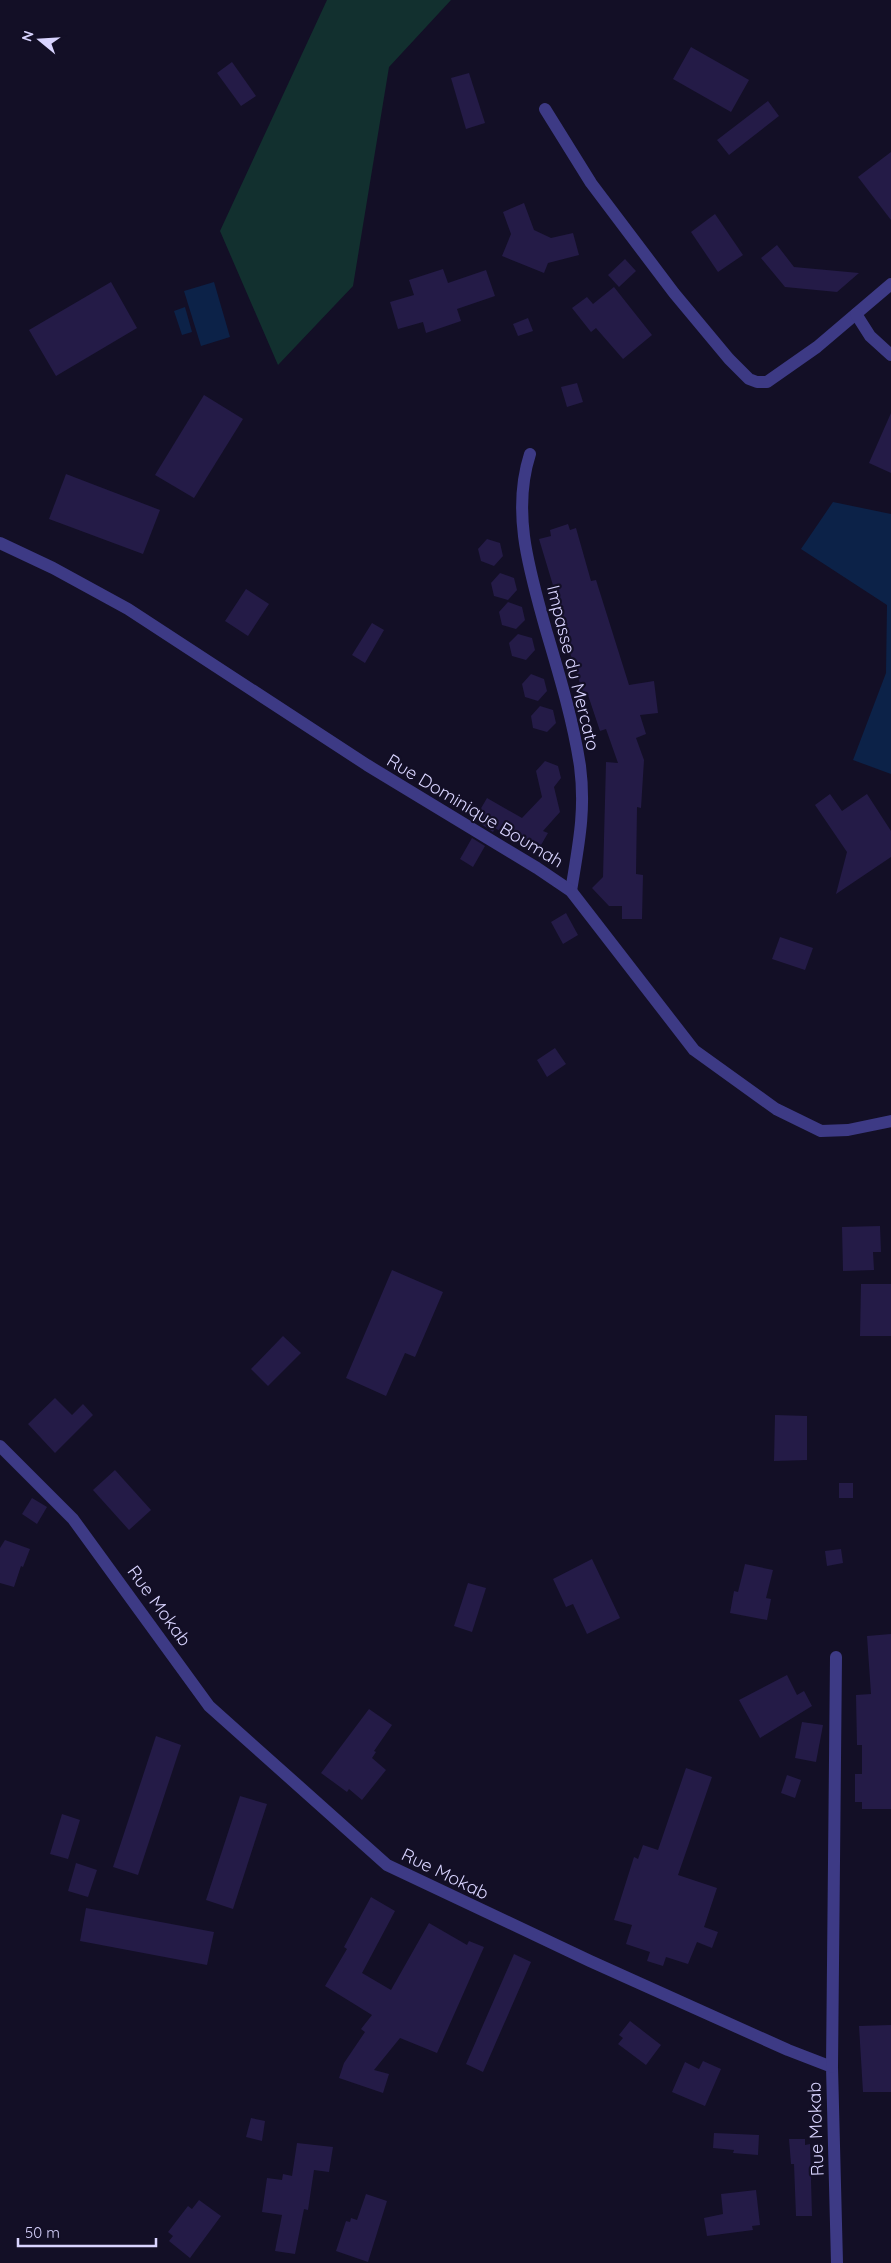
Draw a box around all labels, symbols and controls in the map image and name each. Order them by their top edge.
north arrow [15,15,65,65]
text: N [17,28,38,44]
street label: Impasse du Mercato [542,583,605,753]
street label: Rue Dominique Boumah [383,749,568,873]
street label: Rue Mokab [122,1561,196,1651]
street label: Rue Mokab [398,1843,493,1905]
street label: Rue Mokab [802,2081,829,2177]
scale bar [18,2216,155,2248]
text: 50 m [25,2223,60,2242]

